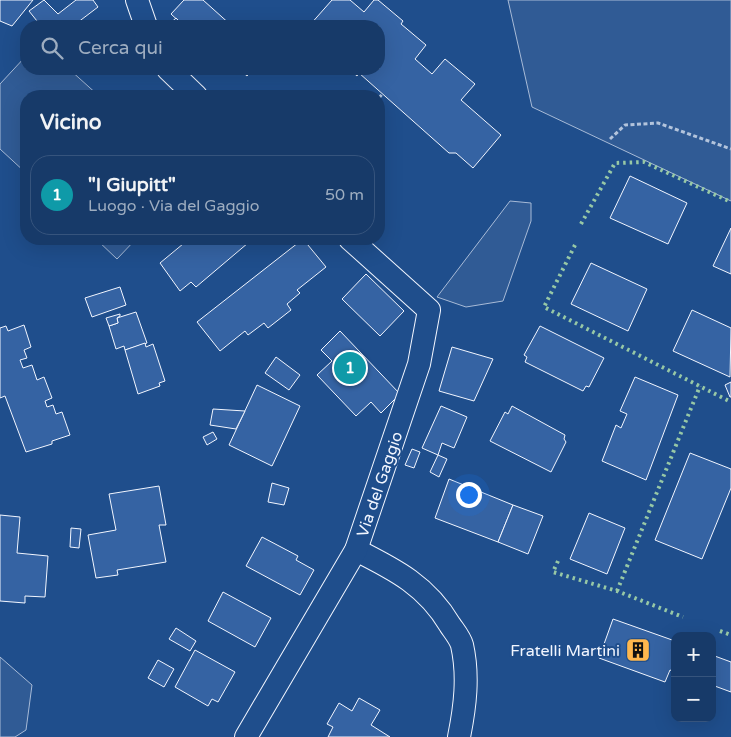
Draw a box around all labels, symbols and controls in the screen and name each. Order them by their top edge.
search box [20,20,385,75]
icon: search [38,34,66,62]
text: Cerca qui [78,37,163,59]
text: Vicino [40,110,102,135]
text: "I Giupitt" [88,174,176,196]
text: 1 [52,185,62,205]
text: 50 m [325,185,364,205]
text: Luogo · Via del Gaggio [88,196,259,216]
pin: 1 [334,349,366,387]
street label: Via del Gaggio [353,429,407,540]
your location [456,482,482,508]
map controls [671,632,716,722]
button: + [671,632,716,677]
building icon: Fratelli Martini [625,637,651,663]
place label: Fratelli Martini [510,641,620,661]
button: − [671,677,716,722]

